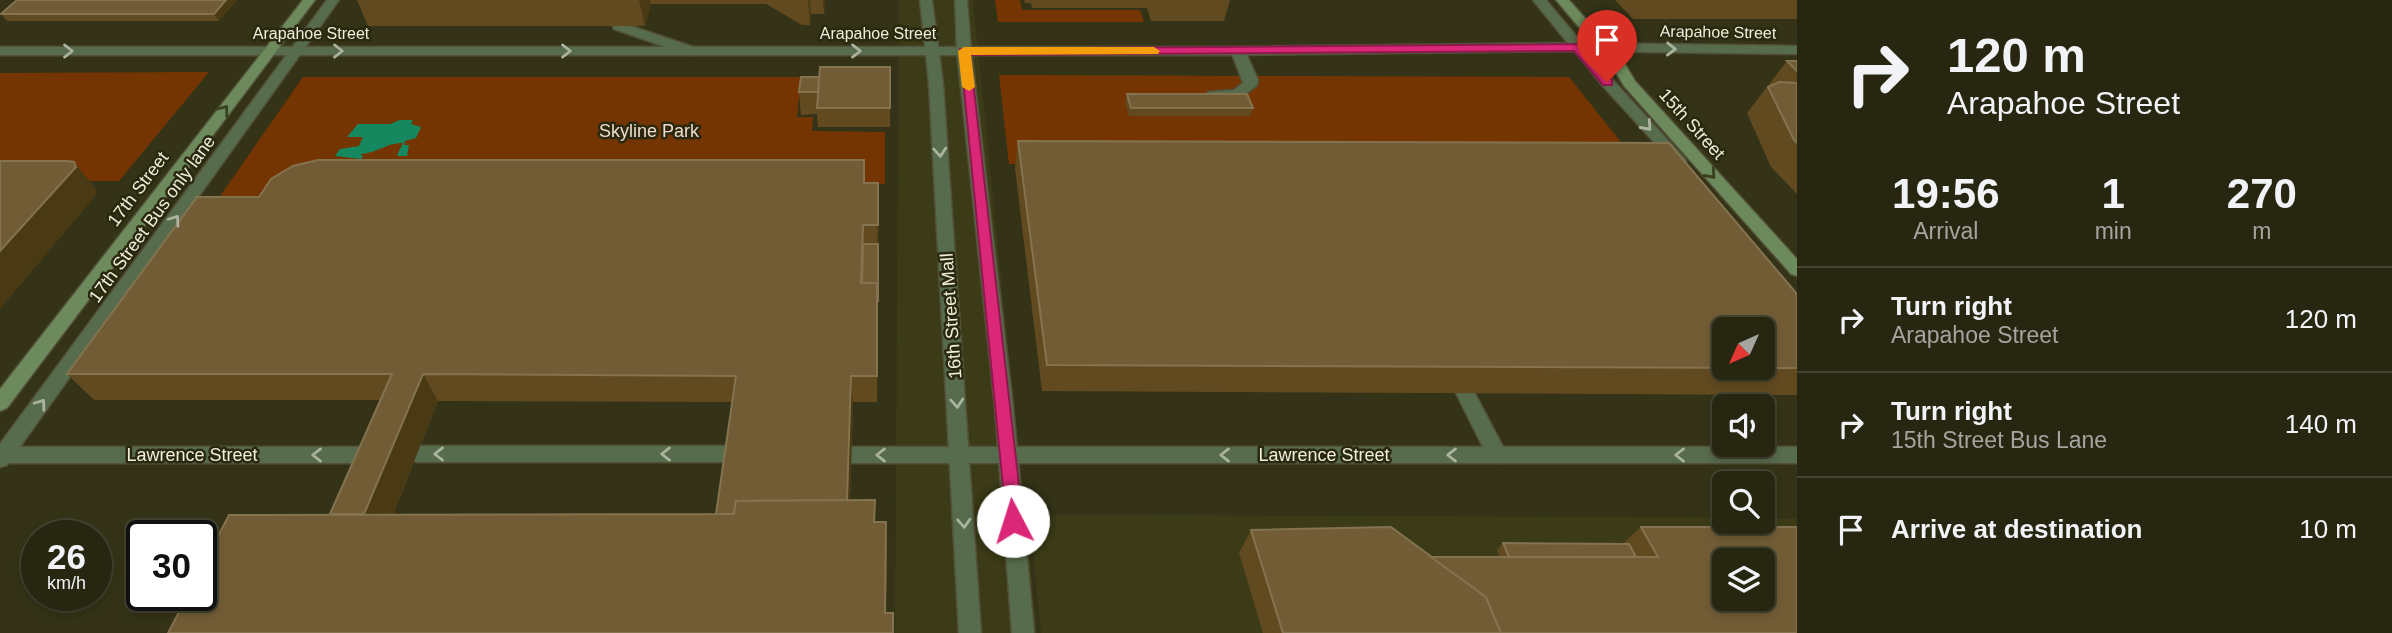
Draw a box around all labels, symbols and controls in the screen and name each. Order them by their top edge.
pin [1577,10,1637,82]
icon: arrive [1588,21,1626,59]
street label: Arapahoe Street [1660,22,1777,42]
street label: Arapahoe Street [253,25,370,42]
street label: Arapahoe Street [820,25,937,42]
icon: right [1832,28,1923,119]
text: 120 m [1947,28,2086,82]
one-way arrow [1666,41,1677,56]
one-way arrow [63,43,74,59]
one-way arrow [334,43,344,59]
one-way arrow [561,43,572,59]
one-way arrow [852,43,862,59]
street label: 15th Street [1655,85,1729,163]
text: Arapahoe Street [1947,85,2180,121]
one-way arrow [216,105,229,118]
one-way arrow [1639,118,1651,131]
park label: Skyline Park [599,121,700,141]
street label: 17th Street Bus only lane [85,132,219,306]
one-way arrow [932,146,947,157]
street label: 17th Street [104,148,172,230]
one-way arrow [1702,165,1715,178]
text: 19:56 [1892,170,2000,217]
text: 1 [2101,170,2125,217]
text: 270 [2227,170,2297,217]
one-way arrow [167,215,179,228]
text: Arrival [1913,218,1978,244]
text: min [2095,218,2132,244]
text: m [2252,218,2271,244]
street label: 16th Street Mall [937,252,965,380]
text: Turn right [1891,291,2012,321]
icon: right [1832,301,1870,339]
text: 120 m [2285,304,2357,334]
north arrow [1712,317,1774,380]
map controls [1712,317,1775,611]
text: Arapahoe Street [1891,322,2059,348]
button: sound [1712,394,1775,457]
text: Turn right [1891,396,2012,426]
one-way arrow [950,398,965,409]
one-way arrow [32,399,45,412]
icon: right [1832,406,1870,444]
text: 140 m [2285,409,2357,439]
text: 15th Street Bus Lane [1891,427,2107,453]
street label: Lawrence Street [126,445,258,465]
street label: Lawrence Street [1258,445,1390,465]
one-way arrow [433,446,444,462]
one-way arrow [661,446,671,462]
one-way arrow [311,447,321,463]
one-way arrow [875,447,886,463]
one-way arrow [1219,447,1230,463]
one-way arrow [1447,447,1457,463]
one-way arrow [1674,447,1685,463]
button: search [1712,471,1775,534]
position arrow [976,484,1050,558]
icon: arrive [1832,511,1870,549]
text: Arrive at destination [1891,514,2142,544]
text: 10 m [2299,514,2357,544]
one-way arrow [956,518,971,529]
speed limit sign: 30 [126,520,217,611]
text: 26 [47,537,86,576]
button: layers [1712,548,1775,611]
text: km/h [47,573,86,593]

